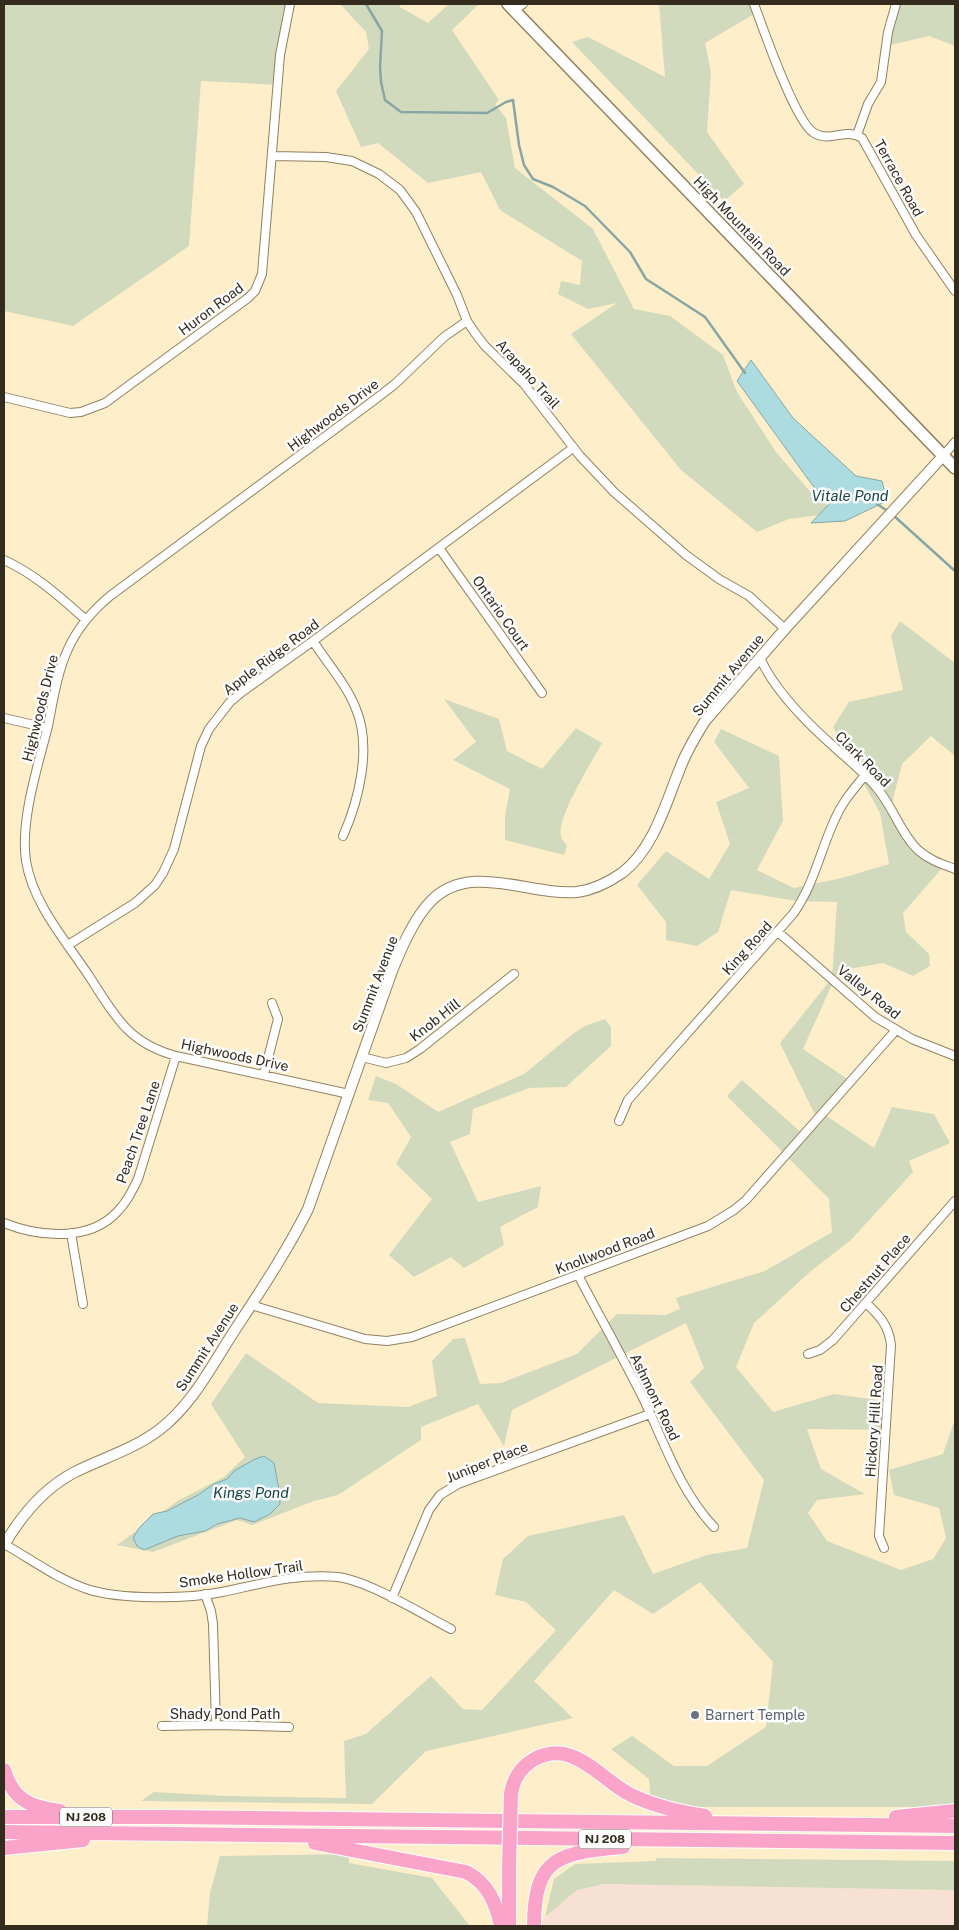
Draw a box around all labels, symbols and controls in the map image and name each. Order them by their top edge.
street label: Terrace Road [871,137,927,219]
street label: High Mountain Road [690,173,794,279]
street label: Huron Road [175,279,247,339]
street label: Arapaho Trail [493,336,563,412]
street label: Highwoods Drive [284,376,382,454]
water label: Vitale Pond [812,487,889,504]
street label: Ontario Court [469,572,533,654]
street label: Apple Ridge Road [220,616,322,698]
street label: Summit Avenue [689,631,767,719]
street label: Highwoods Drive [19,653,61,763]
street label: Clark Road [832,728,894,790]
street label: King Road [719,918,775,978]
street label: Summit Avenue [349,933,401,1035]
street label: Valley Road [834,962,904,1022]
street label: Knob Hill [407,995,463,1045]
street label: Highwoods Drive [180,1036,290,1074]
street label: Peach Tree Lane [113,1079,163,1185]
street label: Knollwood Road [553,1225,657,1277]
street label: Chestnut Place [836,1230,914,1316]
street label: Summit Avenue [172,1300,242,1394]
street label: Ashmont Road [627,1351,683,1443]
street label: Hickory Hill Road [862,1364,886,1478]
street label: Juniper Place [444,1438,530,1486]
water label: Kings Pond [213,1484,289,1501]
street label: Smoke Hollow Trail [178,1557,304,1591]
street label: Shady Pond Path [170,1706,280,1722]
place label: Barnert Temple [705,1707,805,1723]
marker: Barnert Temple [689,1709,701,1721]
road number: NJ 208 [60,1808,112,1826]
road number: NJ 208 [579,1830,631,1848]

